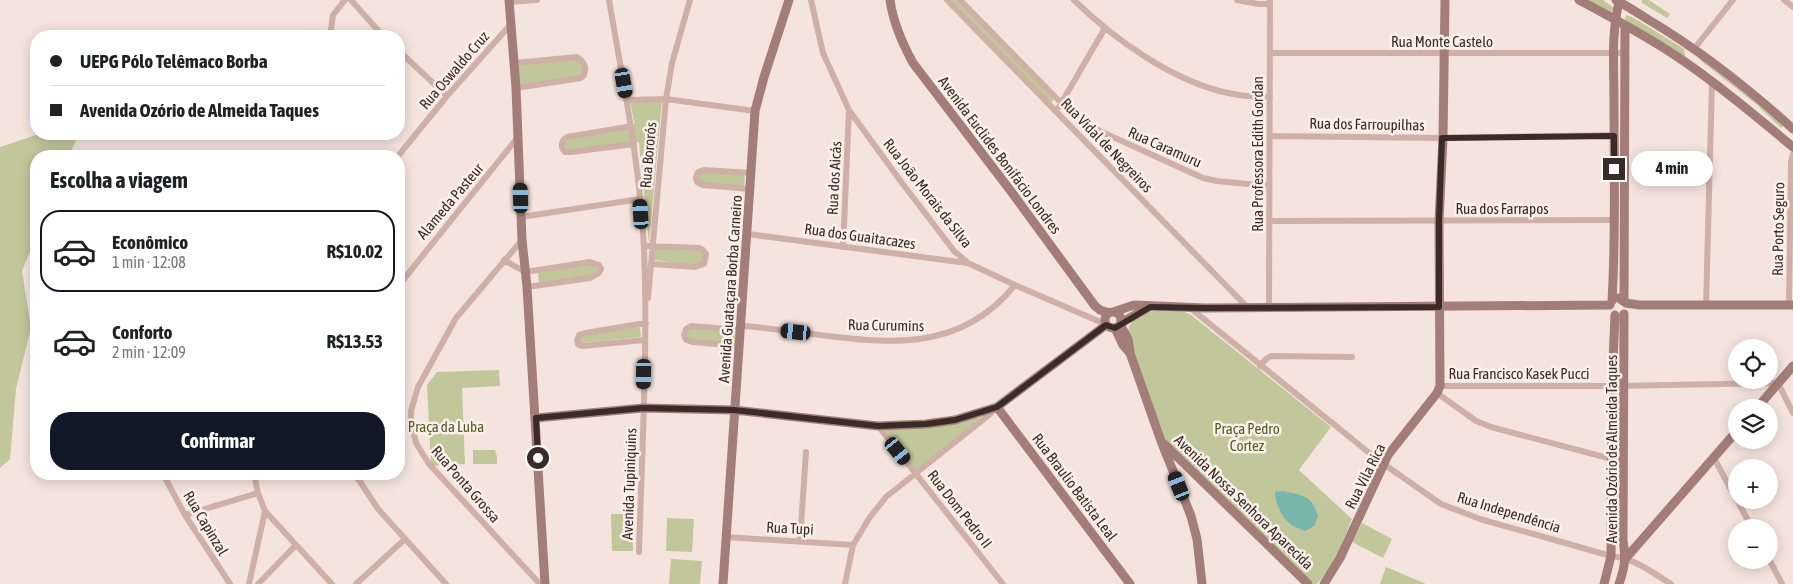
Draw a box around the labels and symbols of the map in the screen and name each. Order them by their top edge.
street label: Rua Oswaldo Cruz [416,27,493,112]
street label: Rua Monte Castelo [1391,33,1493,50]
car [614,67,633,99]
street label: Avenida Euclides Bonifácio Londres [935,73,1065,237]
street label: Rua Professora Edith Gordan [1249,76,1266,232]
street label: Rua Vidal de Negreiros [1058,94,1156,196]
street label: Rua dos Farroupilhas [1309,114,1425,134]
street label: Rua Bororós [637,121,659,189]
street label: Rua Caramuru [1126,123,1204,171]
street label: Rua João Morais da Silva [880,135,976,251]
street label: Rua dos Aicás [824,141,844,215]
callout: 4 min [1632,152,1714,186]
route end [1603,158,1625,180]
street label: Alameda Pasteur [413,159,487,242]
street label: Rua Porto Seguro [1769,182,1787,276]
car [512,183,529,213]
street label: Avenida Guataçara Borba Carneiro [715,195,745,383]
car [632,199,649,229]
street label: Rua dos Farrapos [1456,200,1549,217]
street label: Rua dos Guaitacazes [803,220,917,252]
street label: Rua Curumins [848,316,924,334]
car [780,323,811,341]
street label: Avenida Ozório de Almeida Taques [1603,355,1620,543]
car [636,359,651,389]
street label: Rua Francisco Kasek Pucci [1449,365,1589,382]
park label: Praça da Luba [408,418,484,435]
park label: Praça Pedro Cortez [1214,420,1280,454]
street label: Avenida Tupiniquins [619,428,639,540]
street label: Rua Braulio Batista Leal [1029,430,1121,544]
street label: Avenida Nossa Senhora Aparecida [1171,431,1317,573]
car [882,435,913,467]
street label: Rua Vila Rica [1341,440,1389,512]
street label: Rua Ponta Grossa [428,442,504,526]
route start [527,447,549,469]
street label: Rua Dom Pedro II [924,467,996,551]
car [1166,469,1191,503]
street label: Rua Capinzal [180,488,232,558]
street label: Rua Independência [1455,488,1563,536]
street label: Rua Tupi [766,518,814,538]

